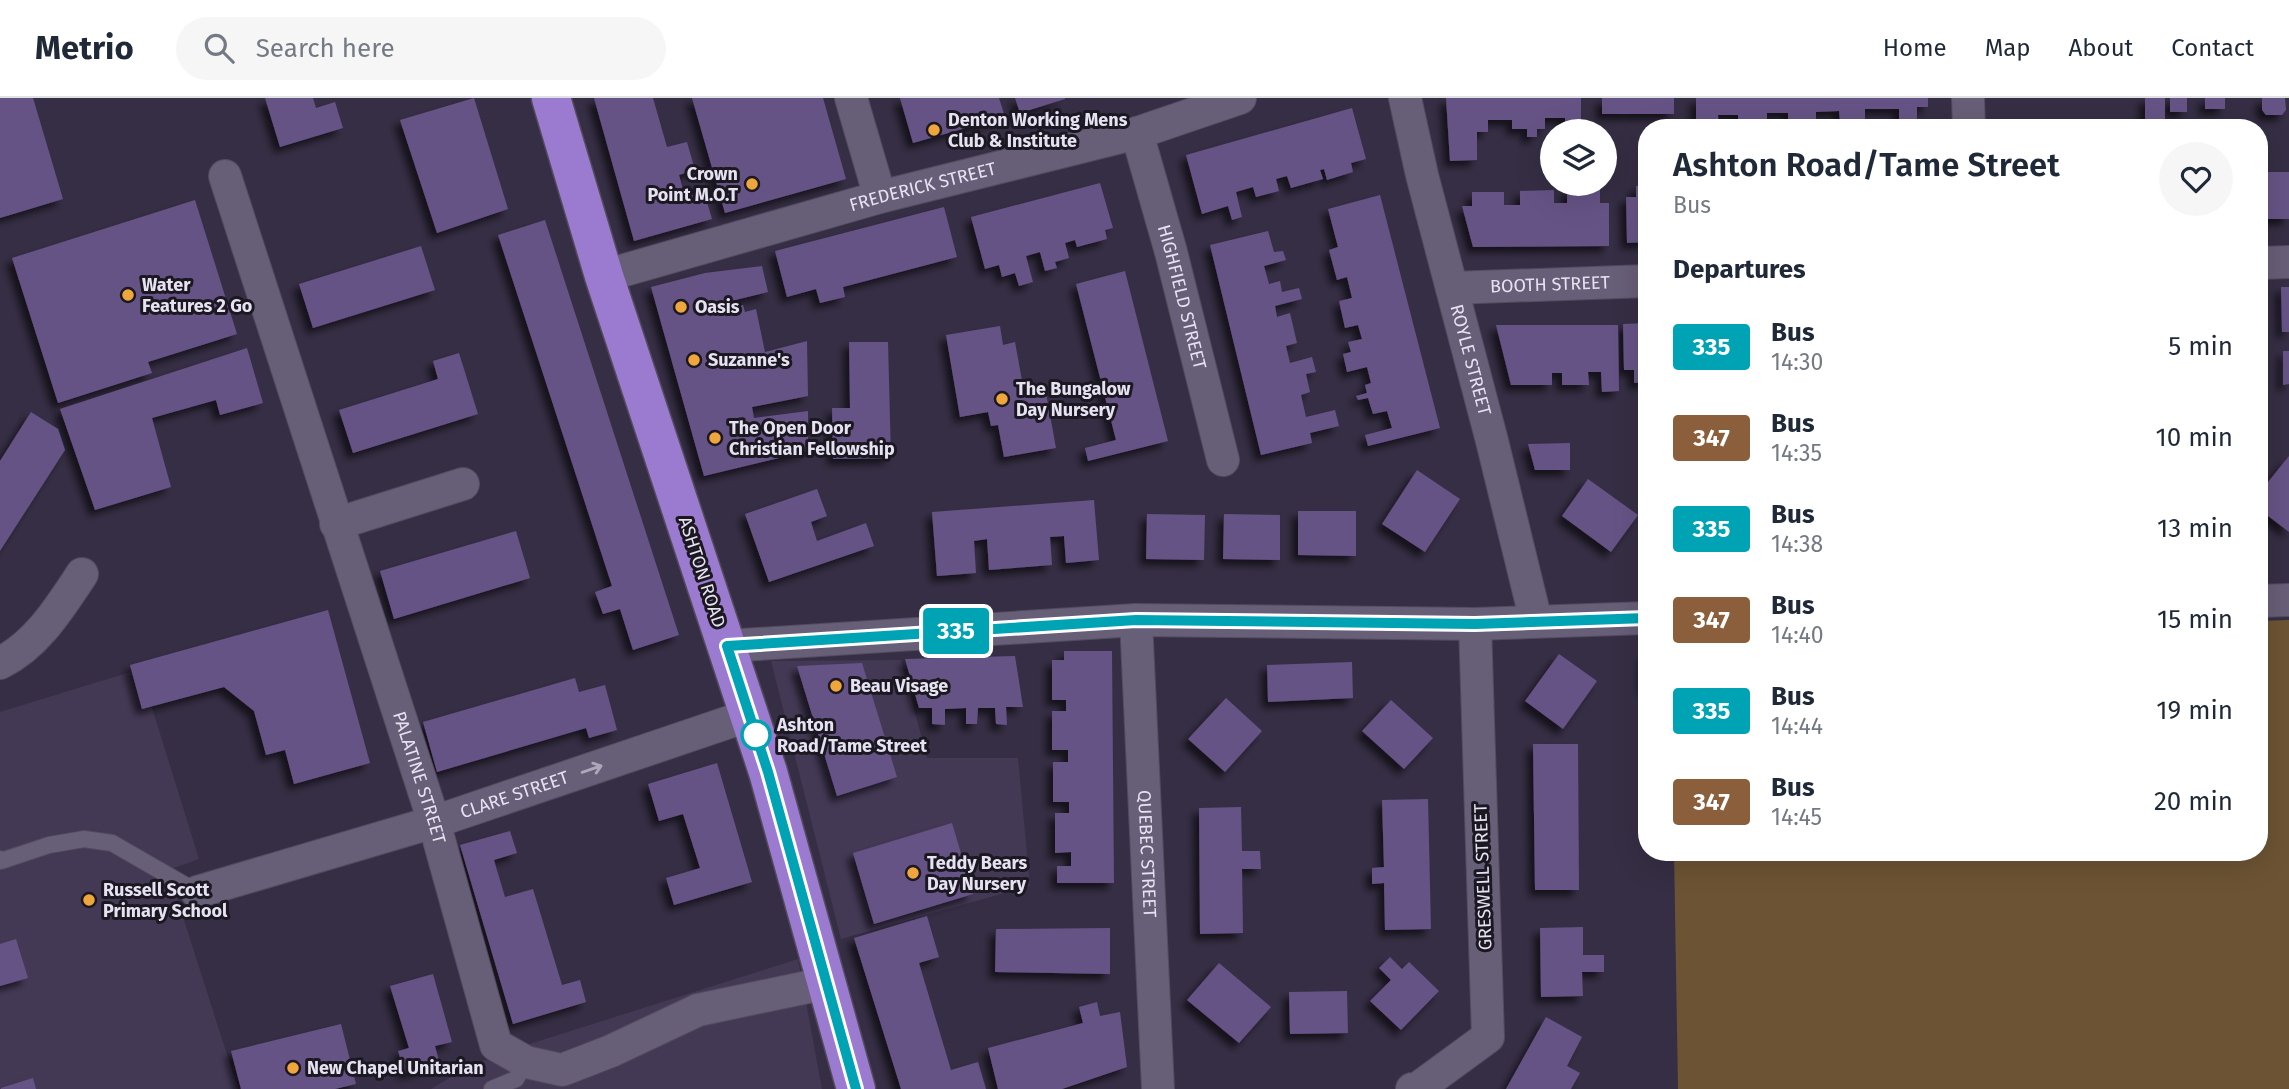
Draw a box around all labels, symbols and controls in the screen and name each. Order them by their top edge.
search box [176,17,666,80]
text: Metrio [35,28,134,68]
icon: search [200,29,238,67]
text: Search here [256,33,395,64]
text: Home [1883,34,1947,62]
text: Map [1985,34,2031,62]
text: About [2069,34,2133,62]
text: Contact [2171,34,2254,62]
place label: Denton Working Mens Club & Institute [948,109,1128,152]
map controls [1540,119,1617,196]
button: layers [1540,119,1617,196]
marker: Denton Working Mens Club & Institute [926,122,942,138]
button: heart [2159,142,2233,216]
text: Ashton Road/Tame Street [1673,145,2060,185]
street label: FREDERICK STREET [847,157,999,216]
place label: Crown Point M.O.T [647,163,738,206]
marker: Crown Point M.O.T [744,176,760,192]
text: Bus [1673,191,1711,219]
street label: HIGHFIELD STREET [1153,222,1211,372]
text: Departures [1673,254,1806,285]
street label: BOOTH STREET [1490,271,1611,298]
place label: Water Features 2 Go [142,274,252,317]
marker: Water Features 2 Go [120,287,136,303]
place label: Oasis [695,296,740,318]
marker: Oasis [673,299,689,315]
street label: ROYLE STREET [1445,302,1496,419]
text: Bus [1771,317,1814,348]
text: 5 min [2168,331,2233,362]
text: 335 [1693,333,1730,361]
text: 14:30 [1771,348,1823,376]
place label: Suzanne's [708,349,790,371]
marker: Suzanne's [686,352,702,368]
place label: The Bungalow Day Nursery [1016,378,1131,421]
marker: The Bungalow Day Nursery [994,391,1010,407]
text: Bus [1771,408,1814,439]
place label: The Open Door Christian Fellowship [729,417,895,460]
text: 10 min [2155,422,2233,453]
text: 347 [1693,424,1730,452]
marker: The Open Door Christian Fellowship [707,430,723,446]
text: 14:35 [1771,439,1822,467]
text: Bus [1771,499,1814,530]
text: 13 min [2157,513,2233,544]
street label: ASHTON ROAD [674,514,730,630]
text: 335 [1693,515,1730,543]
text: 14:38 [1771,530,1823,558]
text: Bus [1771,590,1814,621]
text: 15 min [2157,604,2233,635]
text: 347 [1693,606,1730,634]
line badge: 335 [916,608,996,654]
text: 335 [937,617,975,645]
text: 14:40 [1771,621,1824,649]
place label: Beau Visage [850,675,948,697]
marker: Beau Visage [828,678,844,694]
text: Bus [1771,681,1814,712]
text: 19 min [2156,695,2233,726]
text: 335 [1693,697,1730,725]
street label: PALATINE STREET [388,708,451,847]
text: 14:44 [1771,712,1823,740]
place label: Ashton Road/Tame Street [776,714,928,757]
marker: Ashton Road/Tame Street [741,720,771,750]
one-way arrow [580,762,602,774]
street label: CLARE STREET [457,766,572,823]
text: Bus [1771,772,1814,803]
text: 20 min [2154,786,2233,817]
text: 347 [1693,788,1730,816]
street label: QUEBEC STREET [1133,790,1161,919]
street label: GRESWELL STREET [1469,803,1497,951]
text: 14:45 [1771,803,1822,831]
place label: Teddy Bears Day Nursery [927,852,1028,895]
marker: Teddy Bears Day Nursery [905,865,921,881]
place label: Russell Scott Primary School [103,879,228,922]
marker: Russell Scott Primary School [81,892,97,908]
place label: New Chapel Unitarian [307,1057,484,1079]
marker: New Chapel Unitarian [285,1060,301,1076]

